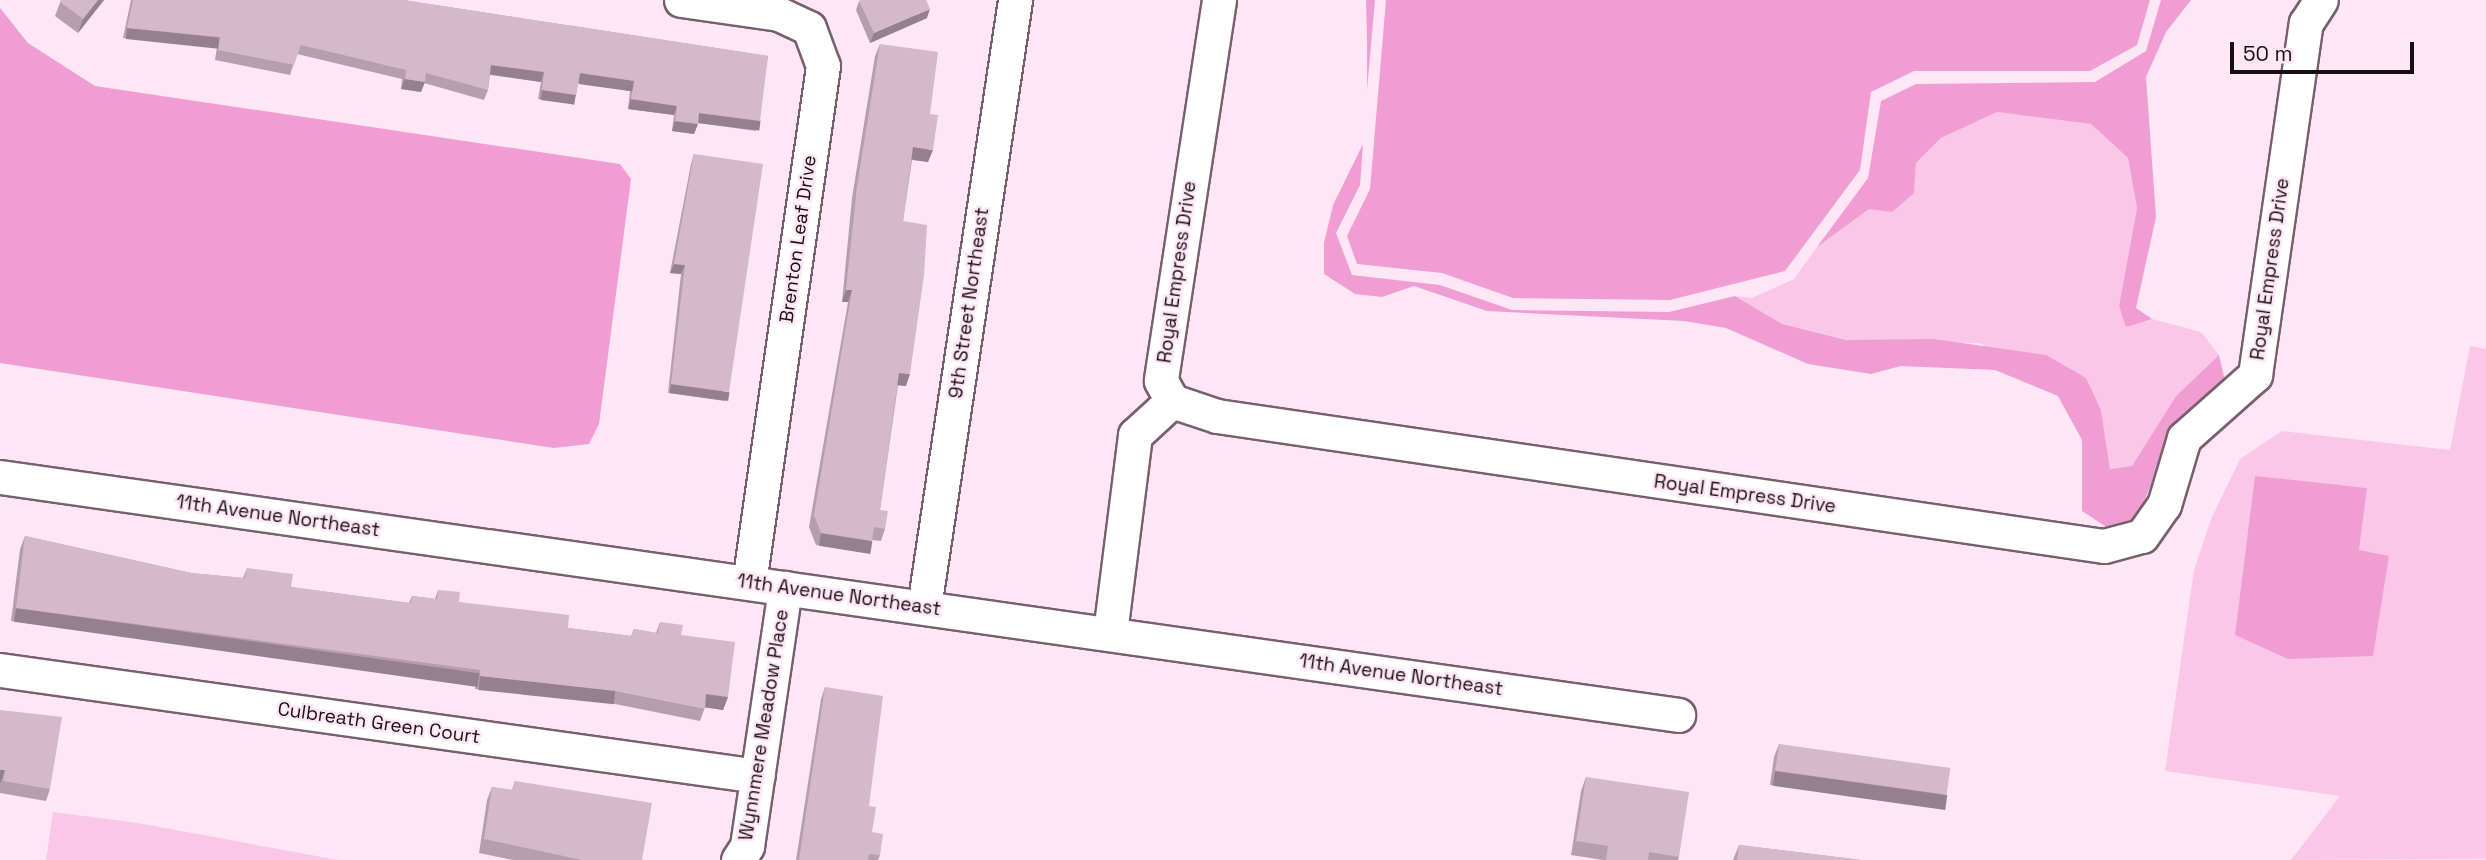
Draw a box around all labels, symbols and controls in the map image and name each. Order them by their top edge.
scale bar [2234,28,2418,72]
text: 50 m [2243,40,2293,67]
street label: Brenton Leaf Drive [775,154,821,324]
street label: Royal Empress Drive [2246,177,2294,361]
street label: Royal Empress Drive [1153,180,1201,364]
street label: 9th Street Northeast [944,206,994,400]
street label: Royal Empress Drive [1653,470,1837,518]
street label: 11th Avenue Northeast [175,490,381,542]
street label: 11th Avenue Northeast [736,569,942,621]
street label: Wynnmere Meadow Place [734,608,794,842]
street label: 11th Avenue Northeast [1298,649,1504,701]
street label: Culbreath Green Court [276,697,482,749]

